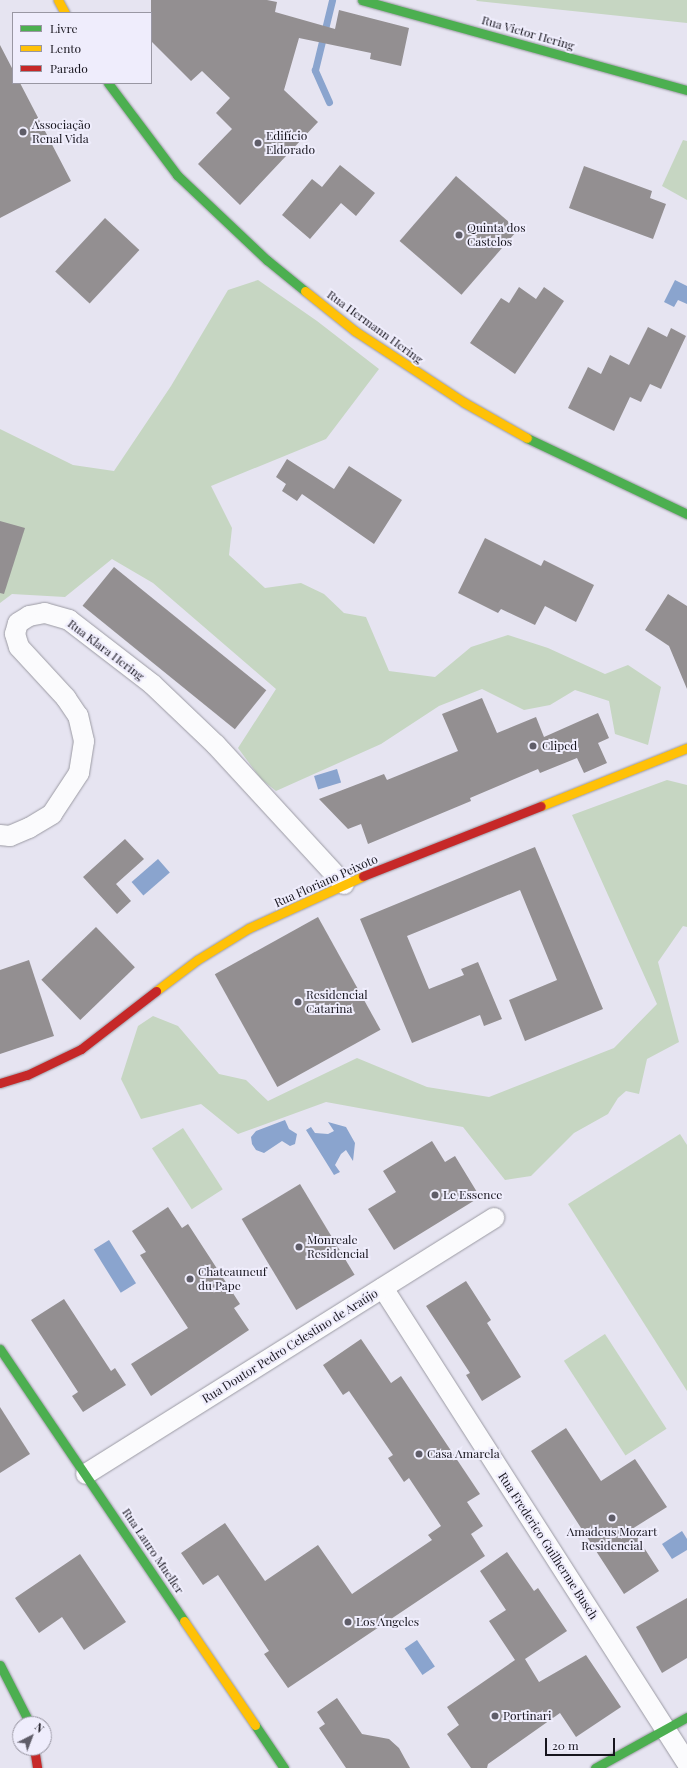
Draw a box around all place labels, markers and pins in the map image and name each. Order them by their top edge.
place label: Associação Renal Vida [32,118,91,146]
marker: Associação Renal Vida [17,126,29,138]
place label: Edifício Eldorado [266,129,315,157]
marker: Edifício Eldorado [253,138,263,148]
place label: Quinta dos Castelos [467,221,526,249]
marker: Quinta dos Castelos [454,230,464,240]
place label: Cliped [542,739,577,753]
marker: Cliped [527,740,539,752]
place label: Residencial Catarina [306,988,368,1016]
marker: Residencial Catarina [293,997,303,1007]
place label: Le Essence [443,1188,502,1202]
marker: Le Essence [430,1190,440,1200]
place label: Monreale Residencial [307,1233,369,1261]
marker: Monreale Residencial [294,1242,304,1252]
place label: Chateauneuf du Pape [198,1265,267,1293]
marker: Chateauneuf du Pape [185,1274,195,1284]
place label: Casa Amarela [427,1447,500,1461]
marker: Casa Amarela [414,1449,424,1459]
marker: Amadeus Mozart Residencial [607,1513,617,1523]
place label: Amadeus Mozart Residencial [567,1525,657,1553]
place label: Los Angeles [356,1615,420,1629]
marker: Los Angeles [343,1617,353,1627]
place label: Portinari [503,1709,552,1723]
marker: Portinari [490,1711,500,1721]

